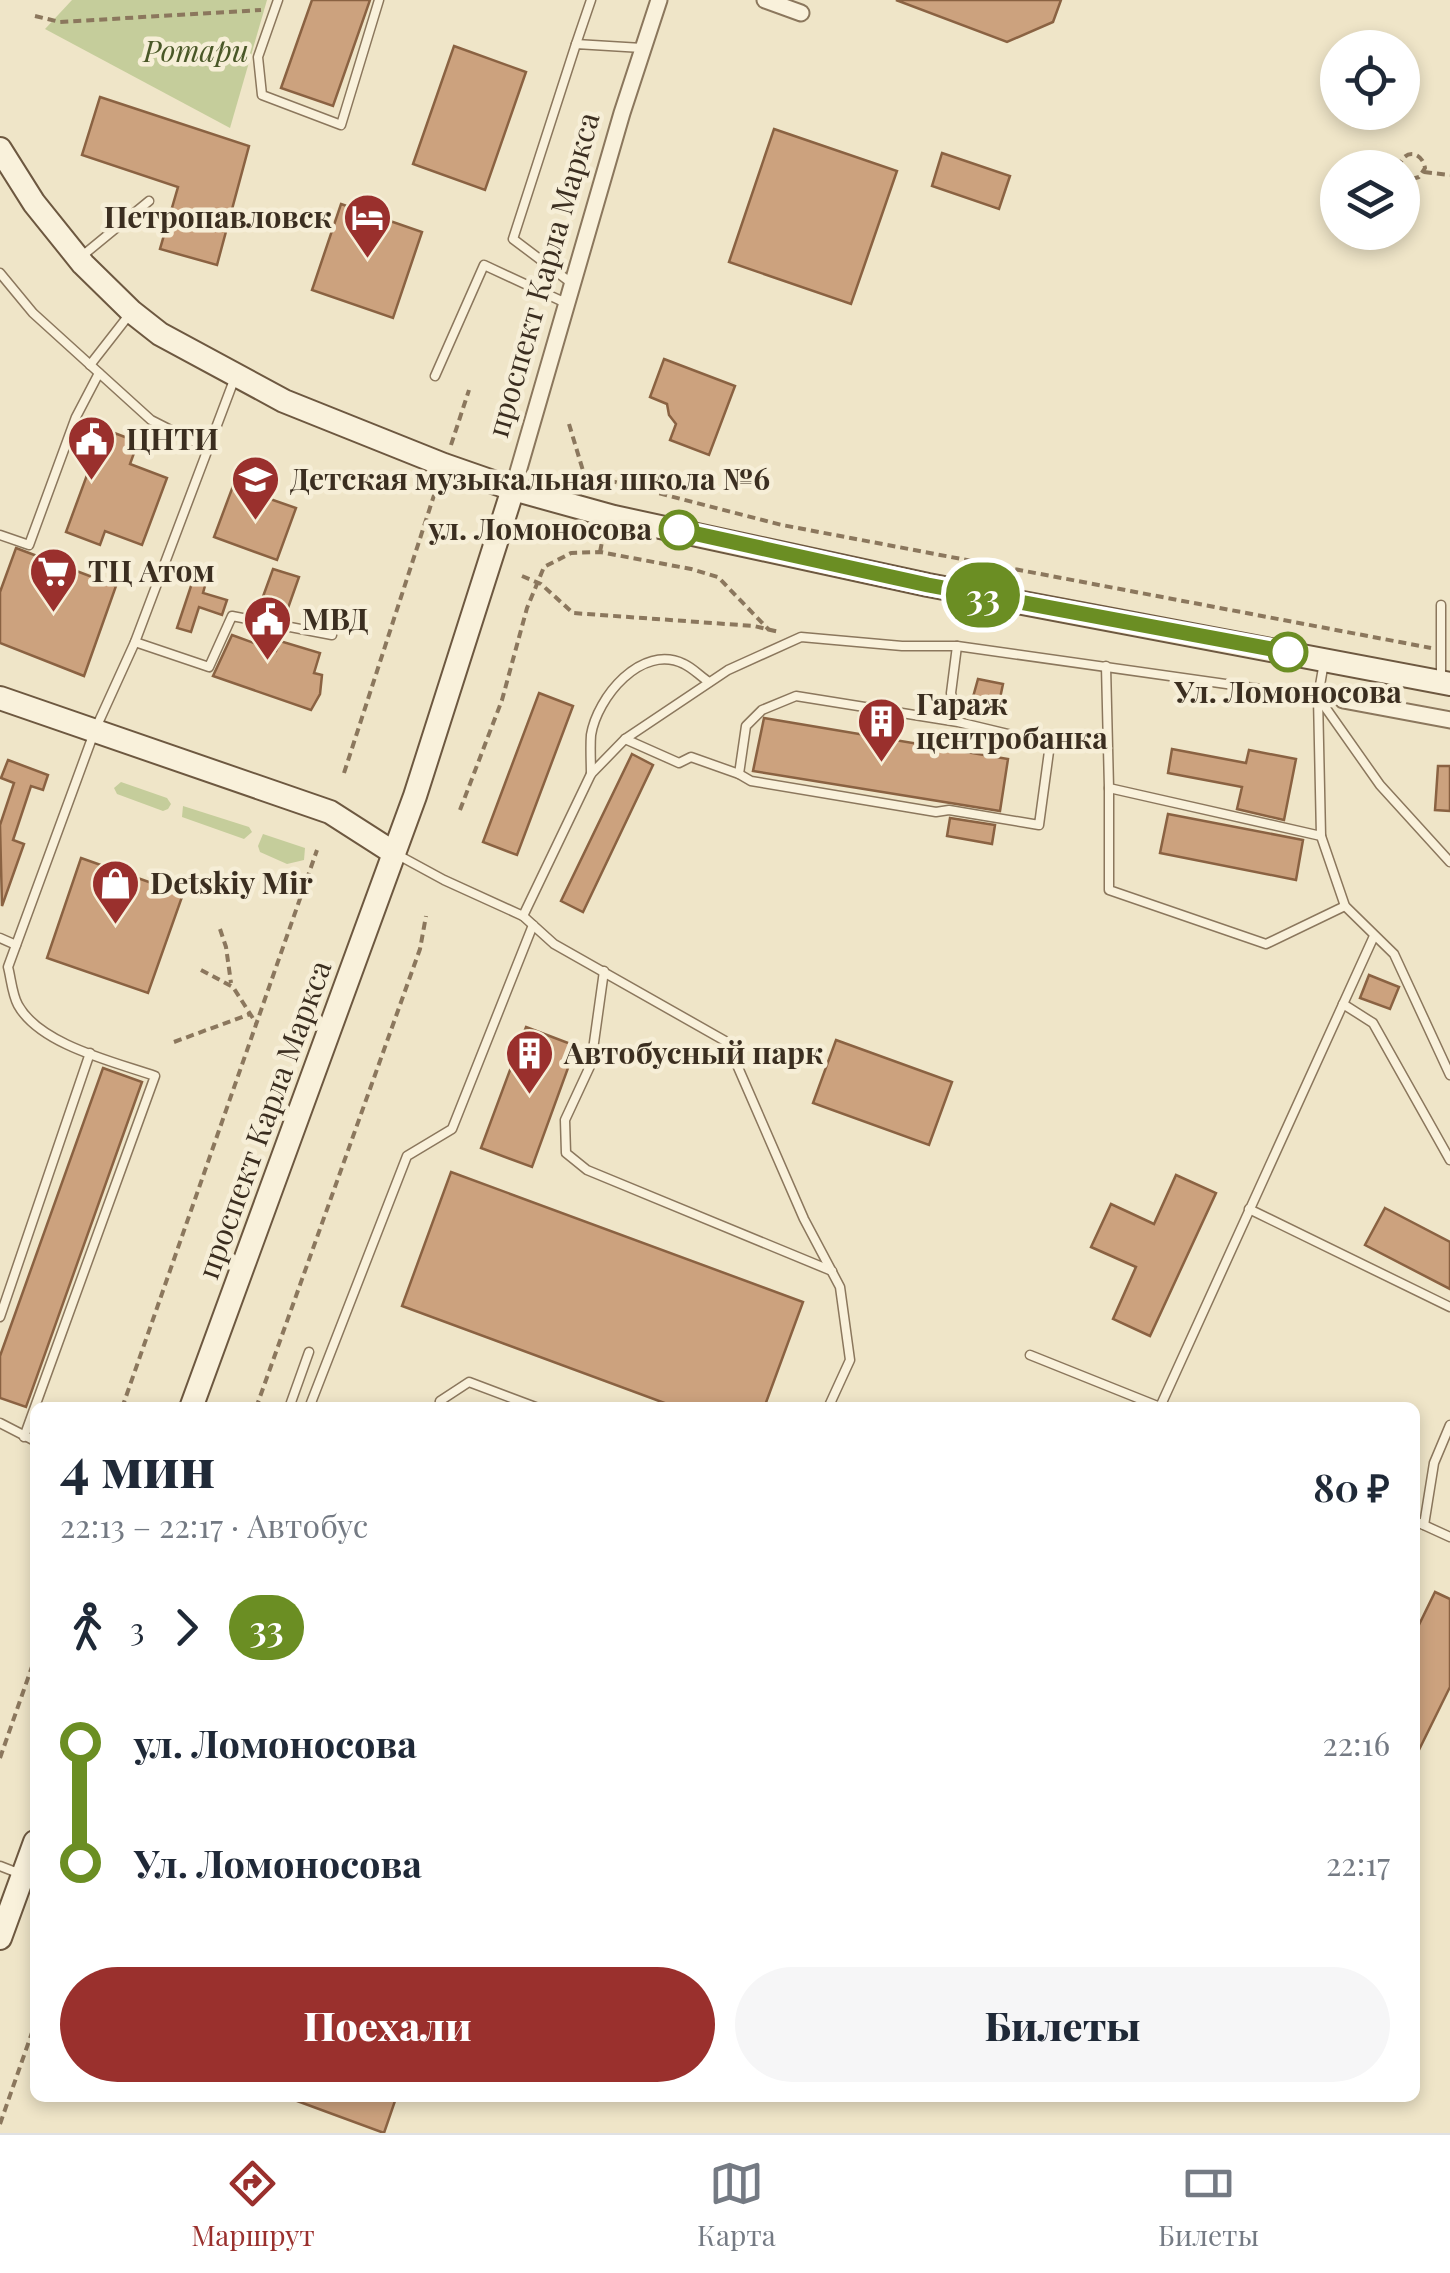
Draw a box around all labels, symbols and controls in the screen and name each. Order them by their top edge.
park label: Ротари [142,30,249,70]
map controls [1320,30,1420,250]
button: locate [1320,30,1420,130]
street label: проспект Карла Маркса [477,107,608,441]
button: layers [1320,150,1420,250]
hotel icon: Петропавловск [341,192,393,260]
place label: Петропавловск [104,196,333,236]
public building icon: ЦНТИ [65,414,117,482]
place label: ЦНТИ [126,418,219,458]
school or university icon: Детская музыкальная школа №6 [229,454,281,522]
place label: Детская музыкальная школа №6 [290,458,770,498]
place label: ул. Ломоносова [428,508,652,548]
marker: ул. Ломоносова [660,511,698,549]
supermarket icon: ТЦ Атом [27,546,79,614]
place label: ТЦ Атом [88,550,215,590]
line badge: 33 [938,562,1028,628]
text: 33 [966,572,1000,619]
public building icon: МВД [241,594,293,662]
place label: МВД [302,598,369,638]
marker: Ул. Ломоносова [1269,633,1307,671]
place label: Ул. Ломоносова [1173,671,1402,711]
place label: Гараж центробанка [916,683,1108,757]
building icon: Гараж центробанка [855,696,907,764]
shop icon: Detskiy Mir [89,858,141,926]
place label: Detskiy Mir [150,862,313,902]
street label: проспект Карла Маркса [187,955,339,1284]
building icon: Автобусный парк [503,1028,555,1096]
place label: Автобусный парк [563,1032,824,1072]
text: 4 мин [60,1428,215,1502]
text: 80 ₽ [1313,1461,1390,1512]
text: 22:13 – 22:17 · Автобус [60,1503,368,1546]
icon: walk [60,1600,115,1655]
icon: forward [159,1600,214,1655]
text: 33 [249,1604,284,1651]
text: 3 [130,1606,144,1649]
text: ул. Ломоносова [134,1717,417,1768]
text: 22:16 [1322,1721,1390,1764]
text: Ул. Ломоносова [134,1837,422,1888]
text: 22:17 [1326,1841,1390,1884]
button: Поехали [60,1967,715,2082]
button: Билеты [735,1967,1390,2082]
tab: Маршрут [191,2156,315,2253]
tab: Карта [697,2156,776,2253]
tab: Билеты [1158,2156,1259,2253]

